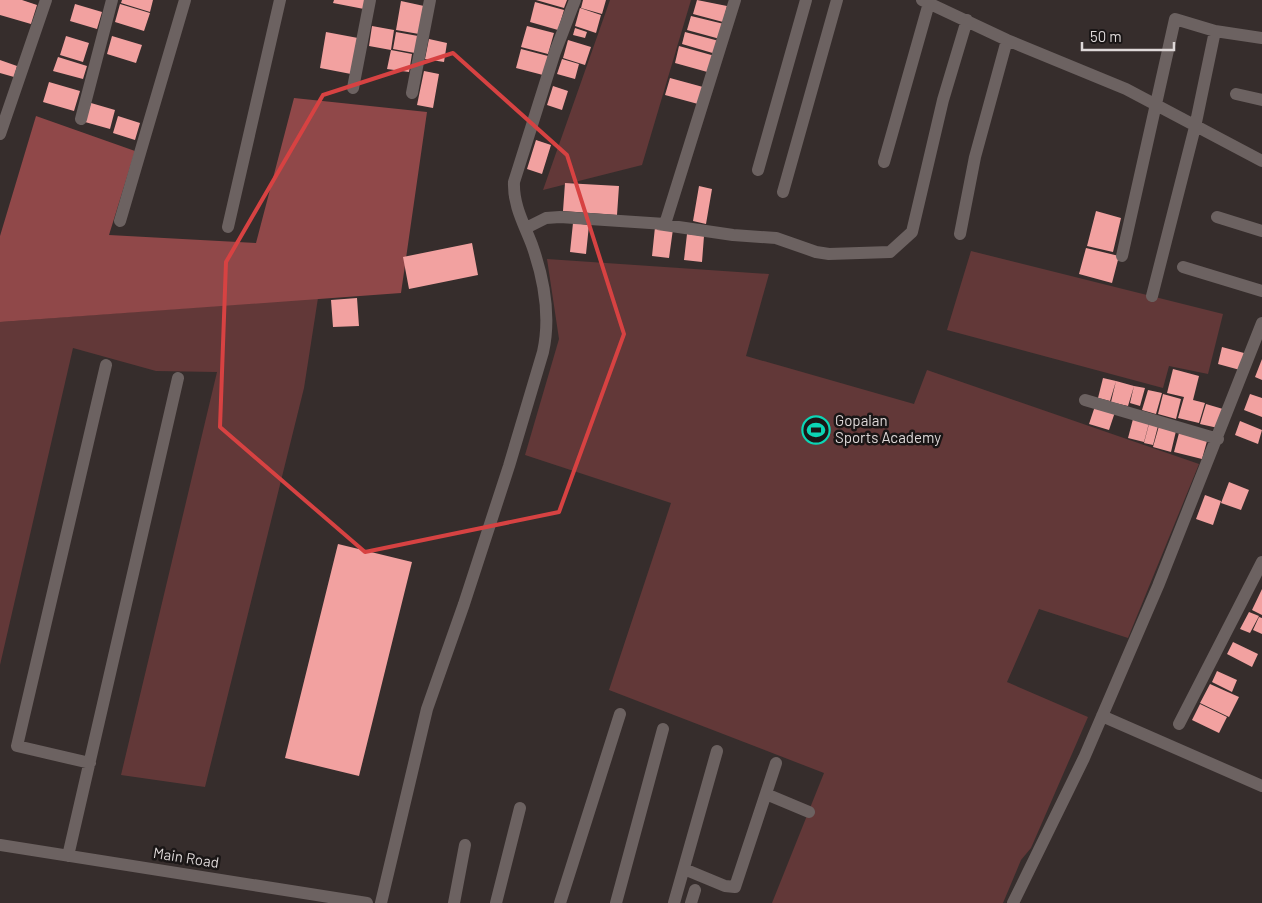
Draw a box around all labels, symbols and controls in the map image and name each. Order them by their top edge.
scale bar [1082,20,1174,52]
text: 50 m [1090,27,1122,45]
place label: Gopalan Sports Academy [835,411,941,446]
sports icon: Gopalan Sports Academy [801,415,831,445]
street label: Main Road [152,843,220,871]

